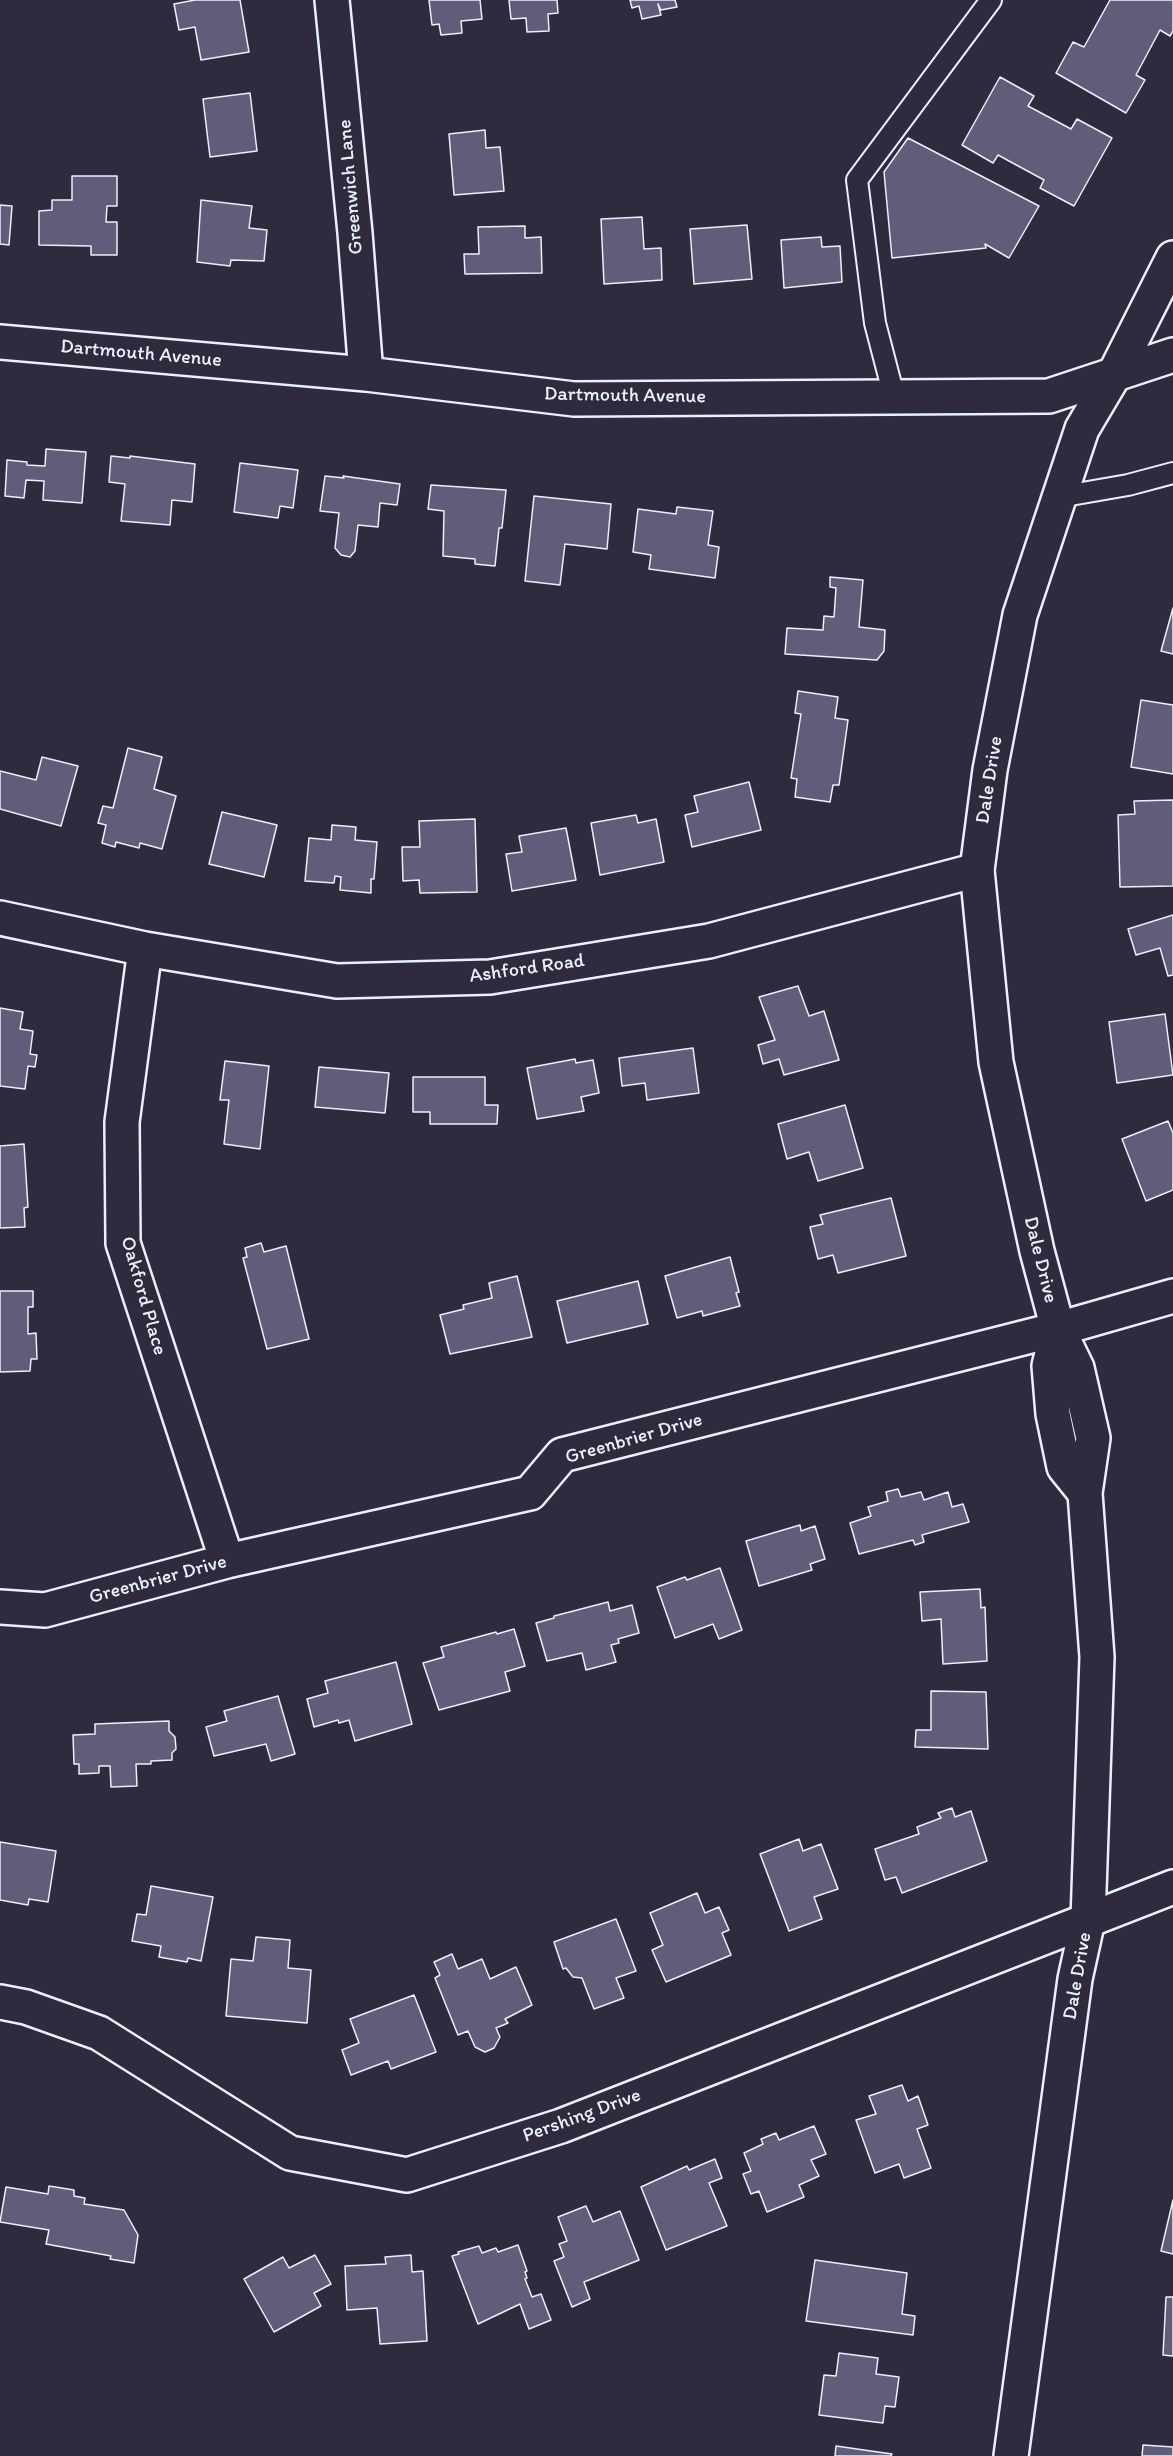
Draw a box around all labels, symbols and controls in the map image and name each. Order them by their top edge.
street label: Greenwich Lane [333,118,369,256]
street label: Dartmouth Avenue [59,335,223,373]
street label: Dartmouth Avenue [544,383,706,409]
street label: Dale Drive [971,734,1009,826]
street label: Ashford Road [468,949,586,989]
street label: Dale Drive [1018,1214,1062,1306]
street label: Oakford Place [115,1234,171,1358]
street label: Greenbrier Drive [563,1408,705,1470]
street label: Greenbrier Drive [87,1550,229,1610]
street label: Dale Drive [1059,1930,1097,2022]
street label: Pershing Drive [520,2084,644,2148]

